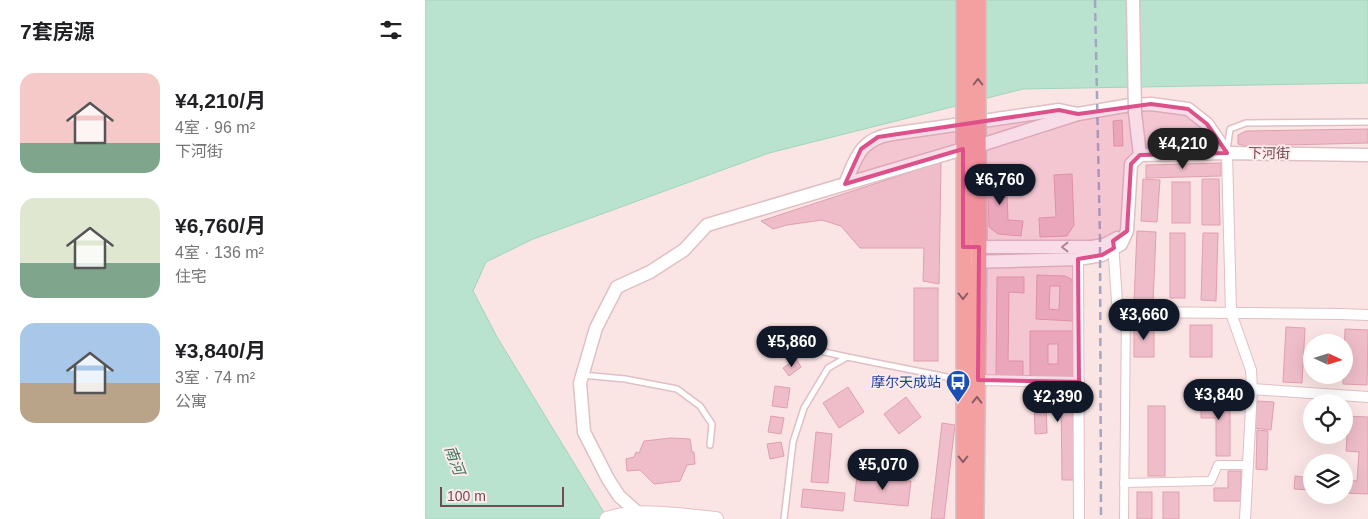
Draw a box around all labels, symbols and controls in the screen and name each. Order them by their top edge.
icon: filters [377,16,405,44]
text: 7套房源 [20,20,95,43]
one-way arrow [973,78,983,86]
text: ¥4,210/月 [175,89,266,112]
icon: home [60,93,120,153]
text: 4室 · 96 m² [175,119,255,136]
pin: ¥4,210 [1142,128,1224,170]
text: ¥4,210 [1159,135,1207,152]
text: 下河街 [175,143,223,160]
street label: 下河街 [1248,145,1290,161]
pin: ¥6,760 [959,164,1041,206]
text: ¥6,760 [976,171,1024,188]
text: ¥6,760/月 [175,214,266,237]
icon: home [60,218,120,278]
one-way arrow [1061,242,1068,252]
text: 4室 · 136 m² [175,244,264,261]
text: 住宅 [175,268,207,285]
one-way arrow [958,292,968,300]
pin: ¥3,660 [1103,298,1185,341]
text: ¥3,660 [1120,306,1168,323]
pin: ¥5,860 [751,326,833,368]
text: ¥5,860 [768,333,816,350]
north arrow [1303,334,1353,384]
map controls [1303,334,1353,504]
text: ¥3,840/月 [175,339,266,362]
icon: home [60,343,120,403]
text: 3室 · 74 m² [175,369,255,386]
bus stop icon: 摩尔天成站 [945,369,971,403]
place label: 摩尔天成站 [871,374,941,390]
pin: ¥3,840 [1178,378,1260,421]
pin: ¥2,390 [1017,380,1099,423]
text: ¥3,840 [1195,386,1243,403]
text: ¥2,390 [1034,388,1082,405]
text: 公寓 [175,393,207,410]
button: locate [1303,394,1353,444]
one-way arrow [972,396,982,404]
water label: 南河 [442,443,469,480]
pin: ¥5,070 [842,448,924,491]
button: layers [1303,454,1353,504]
one-way arrow [958,455,969,463]
text: ¥5,070 [859,456,907,473]
scale bar [440,484,564,507]
text: 100 m [447,488,486,504]

